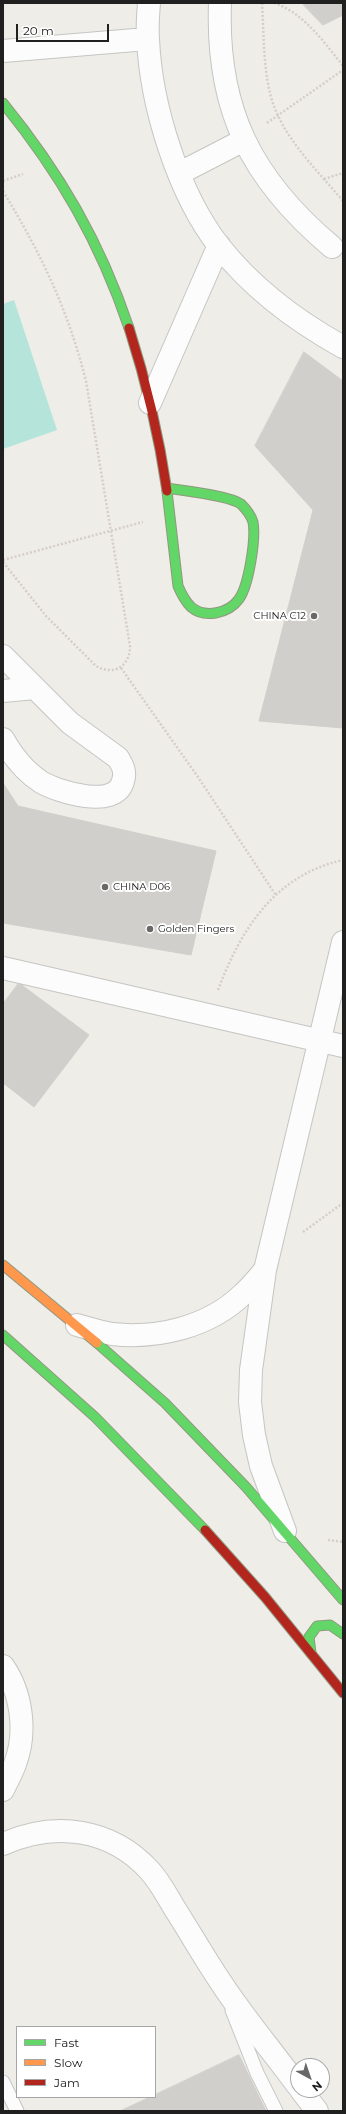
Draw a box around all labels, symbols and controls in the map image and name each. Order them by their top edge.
scale bar [18,16,111,42]
text: 20 m [23,23,54,38]
place label: CHINA C12 [253,610,306,622]
marker: CHINA C12 [309,611,319,621]
place label: CHINA D06 [113,881,170,893]
marker: CHINA D06 [100,882,110,892]
place label: Golden Fingers [158,923,234,935]
marker: Golden Fingers [145,924,155,934]
legend [16,2026,156,2098]
text: Fast [54,2035,79,2050]
text: Slow [54,2055,83,2070]
north arrow [290,2058,330,2098]
text: Jam [54,2075,80,2090]
text: N [309,2078,325,2095]

